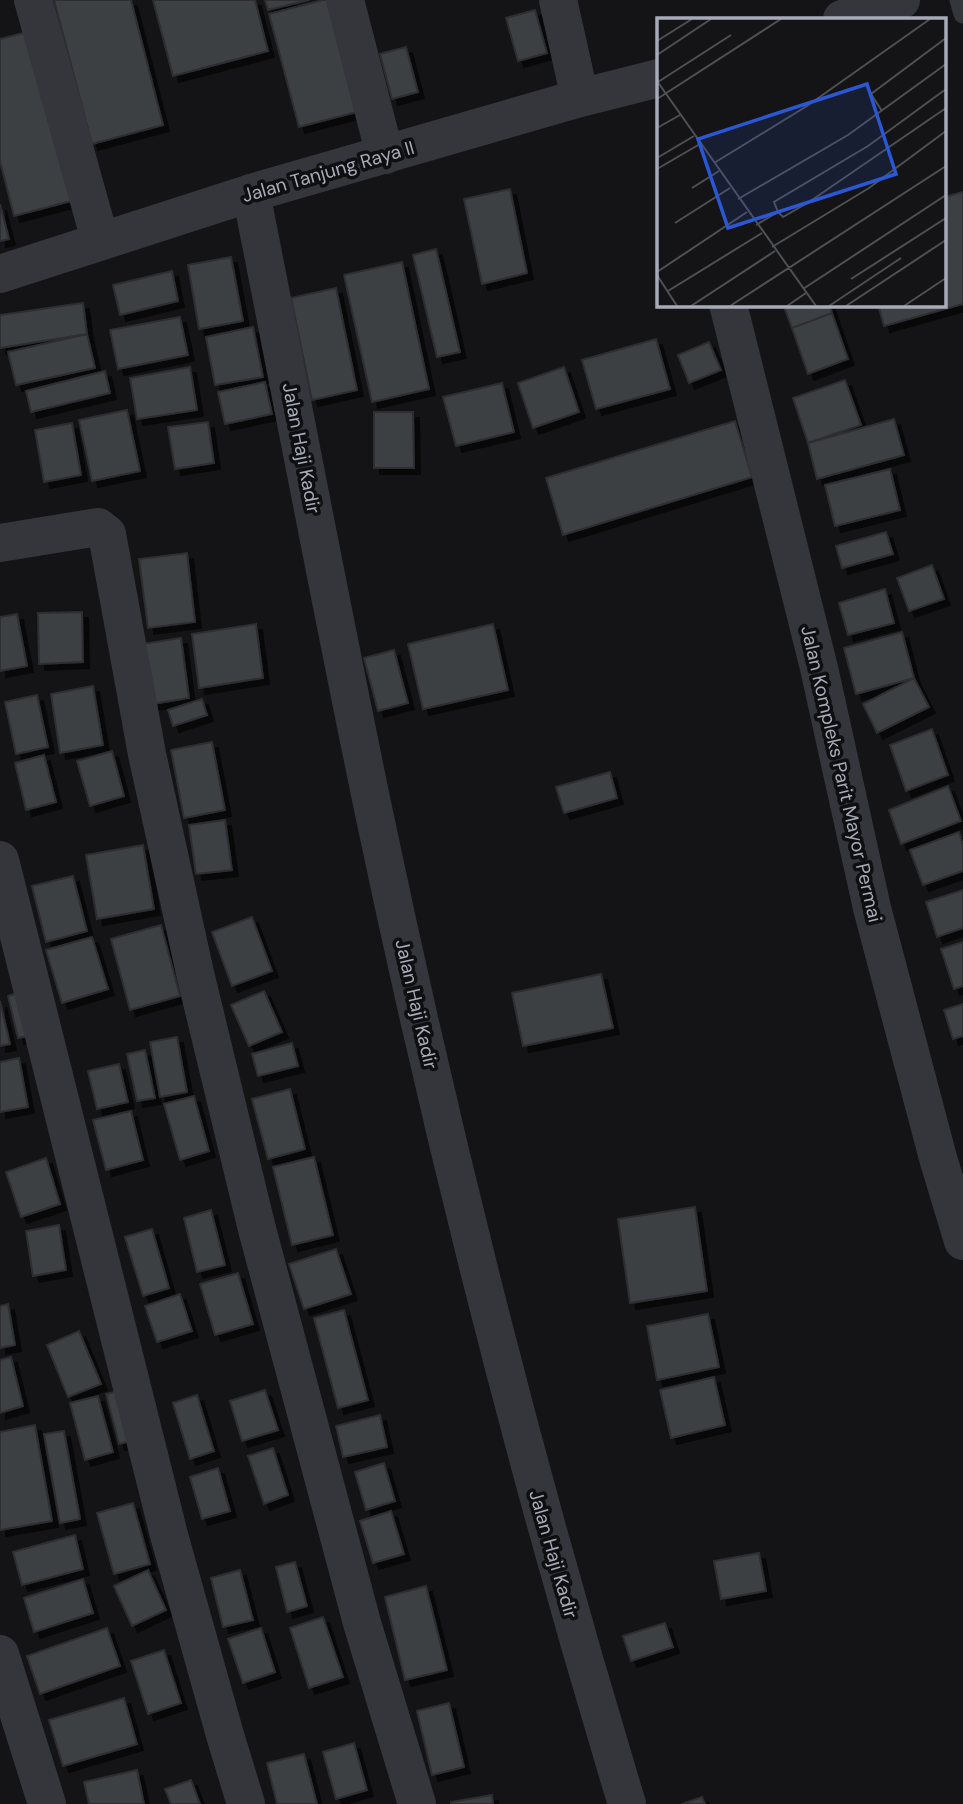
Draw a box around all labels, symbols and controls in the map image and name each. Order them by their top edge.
inset map [657,18,946,306]
street label: Jalan Tanjung Raya II [239,135,417,208]
street label: Jalan Haji Kadir [277,381,326,515]
street label: Jalan Kompleks Parit Mayor Permai [795,623,888,925]
street label: Jalan Haji Kadir [389,937,444,1071]
street label: Jalan Haji Kadir [523,1487,584,1621]

